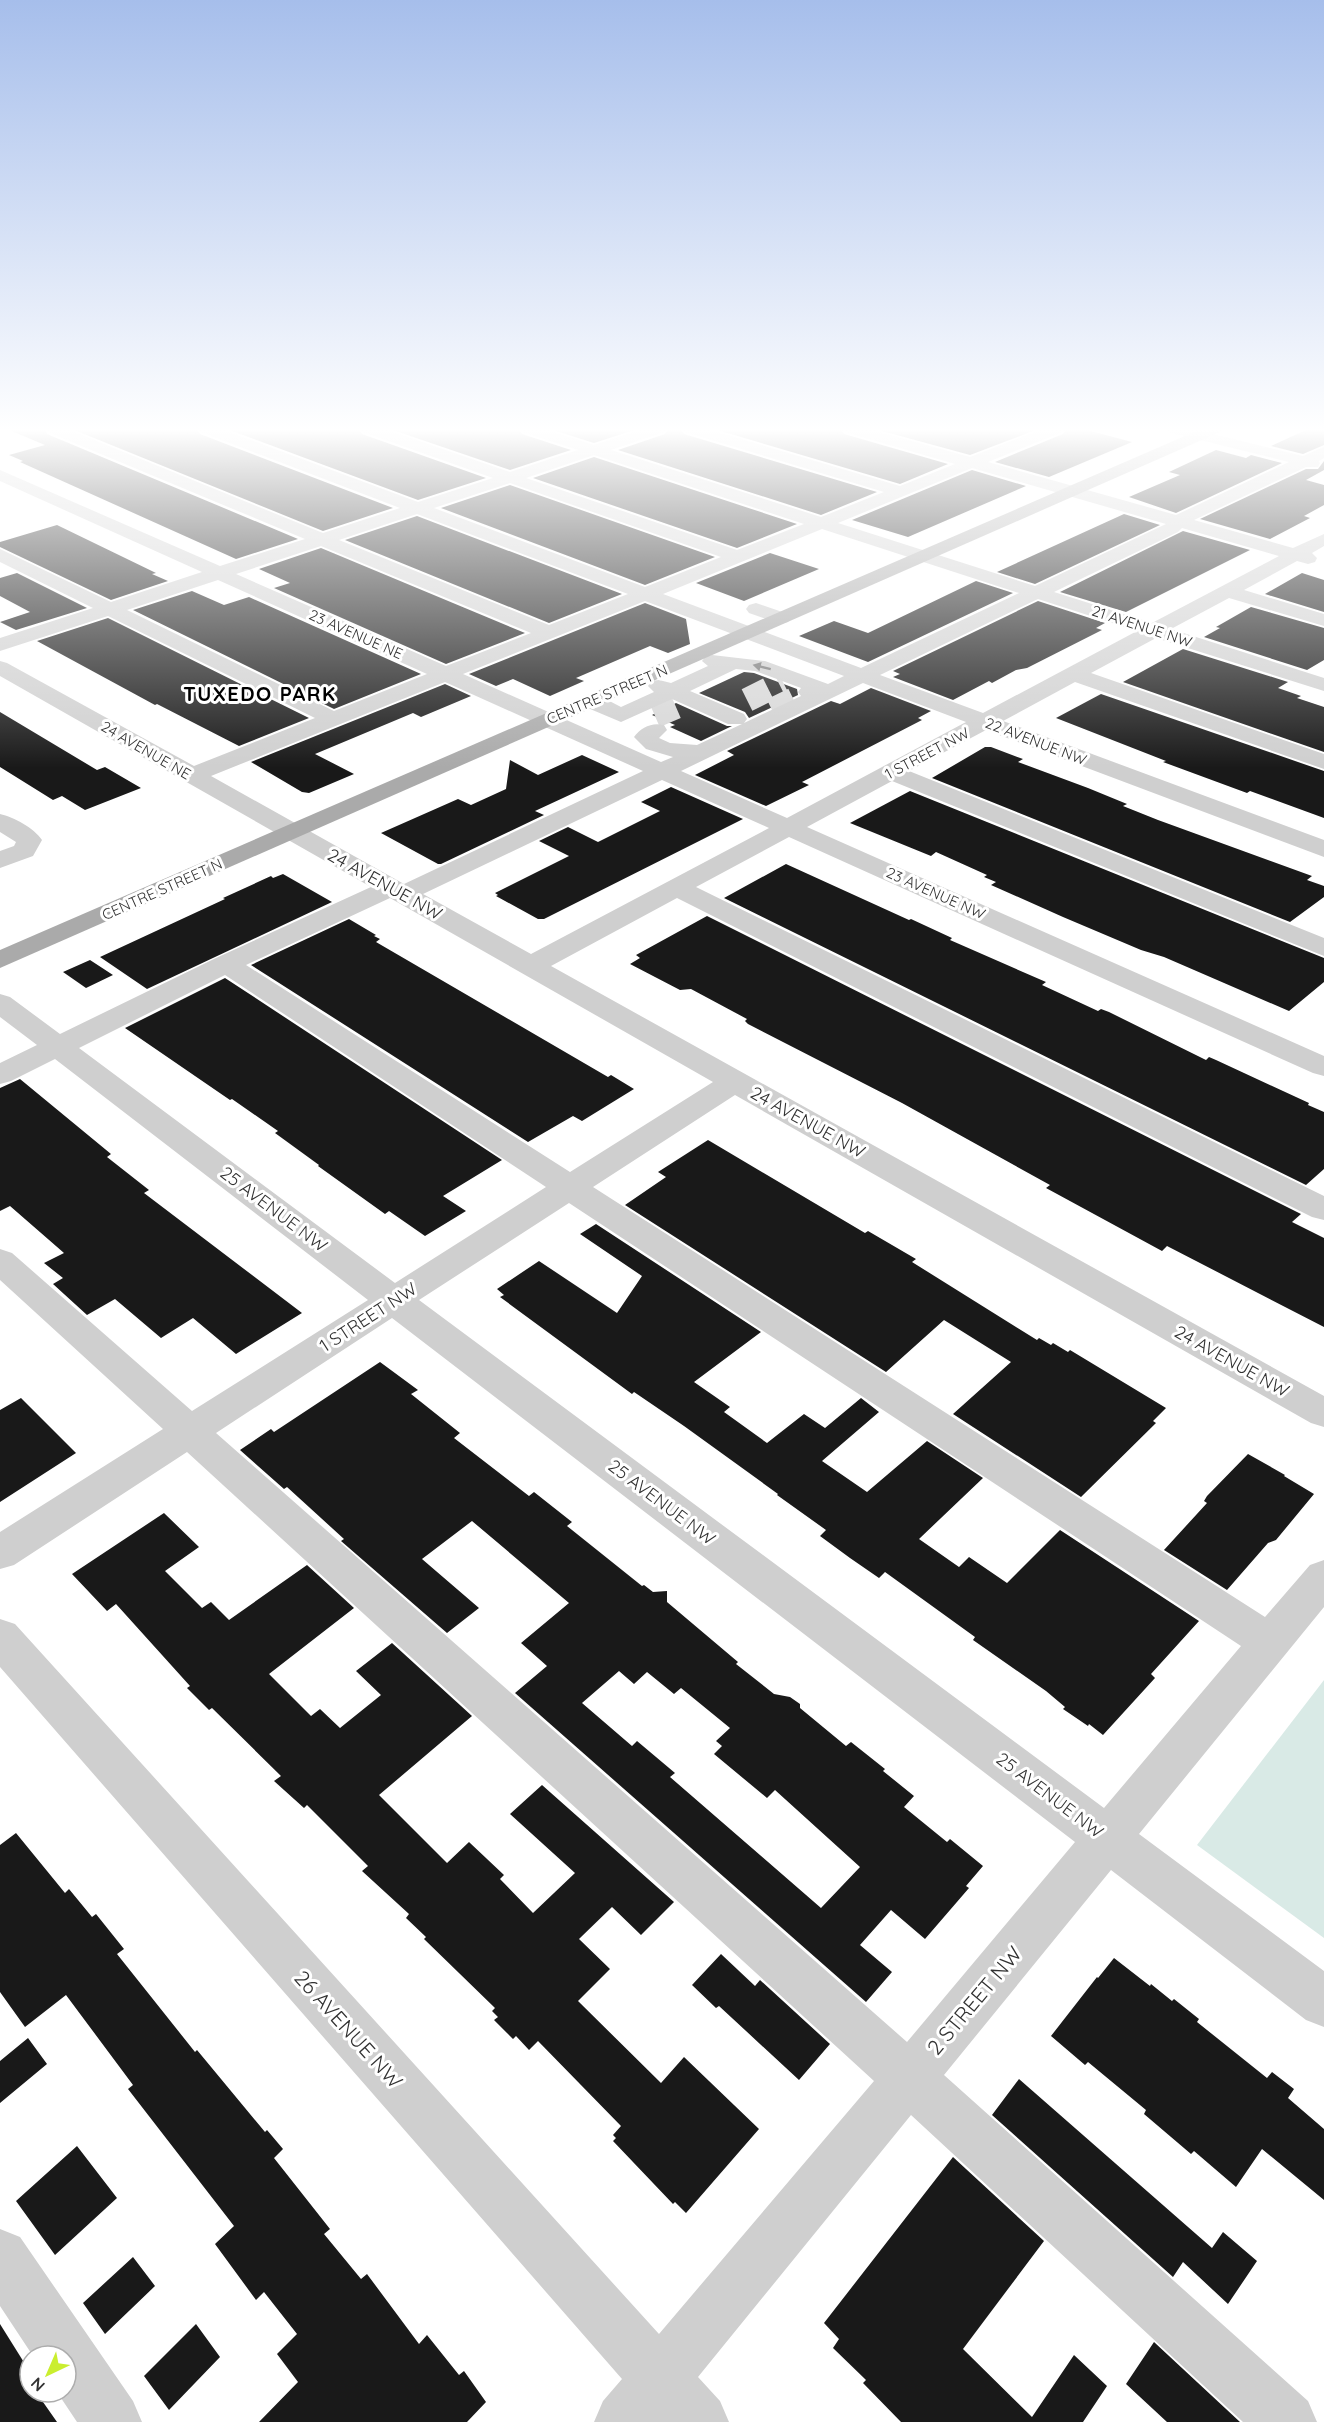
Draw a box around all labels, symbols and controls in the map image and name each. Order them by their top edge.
street label: 21 AVENUE NW [1089,601,1195,651]
street label: 23 AVENUE NE [306,605,406,663]
street label: CENTRE STREET N [544,660,670,728]
one-way arrow [753,662,771,672]
district label: TUXEDO PARK [183,681,337,706]
street label: 22 AVENUE NW [983,713,1090,769]
street label: 24 AVENUE NE [98,717,194,783]
street label: 1 STREET NW [882,723,973,783]
street label: 24 AVENUE NW [324,843,446,925]
street label: CENTRE STREET N [99,854,225,924]
street label: 23 AVENUE NW [883,863,989,924]
street label: 24 AVENUE NW [747,1081,869,1163]
street label: 25 AVENUE NW [216,1161,332,1257]
street label: 1 STREET NW [315,1277,421,1357]
street label: 24 AVENUE NW [1171,1320,1293,1402]
street label: 25 AVENUE NW [604,1454,720,1550]
street label: 25 AVENUE NW [992,1747,1108,1843]
street label: 2 STREET NW [921,1940,1027,2060]
street label: 26 AVENUE NW [289,1965,409,2093]
north arrow [18,2344,78,2404]
text: N [26,2374,49,2396]

